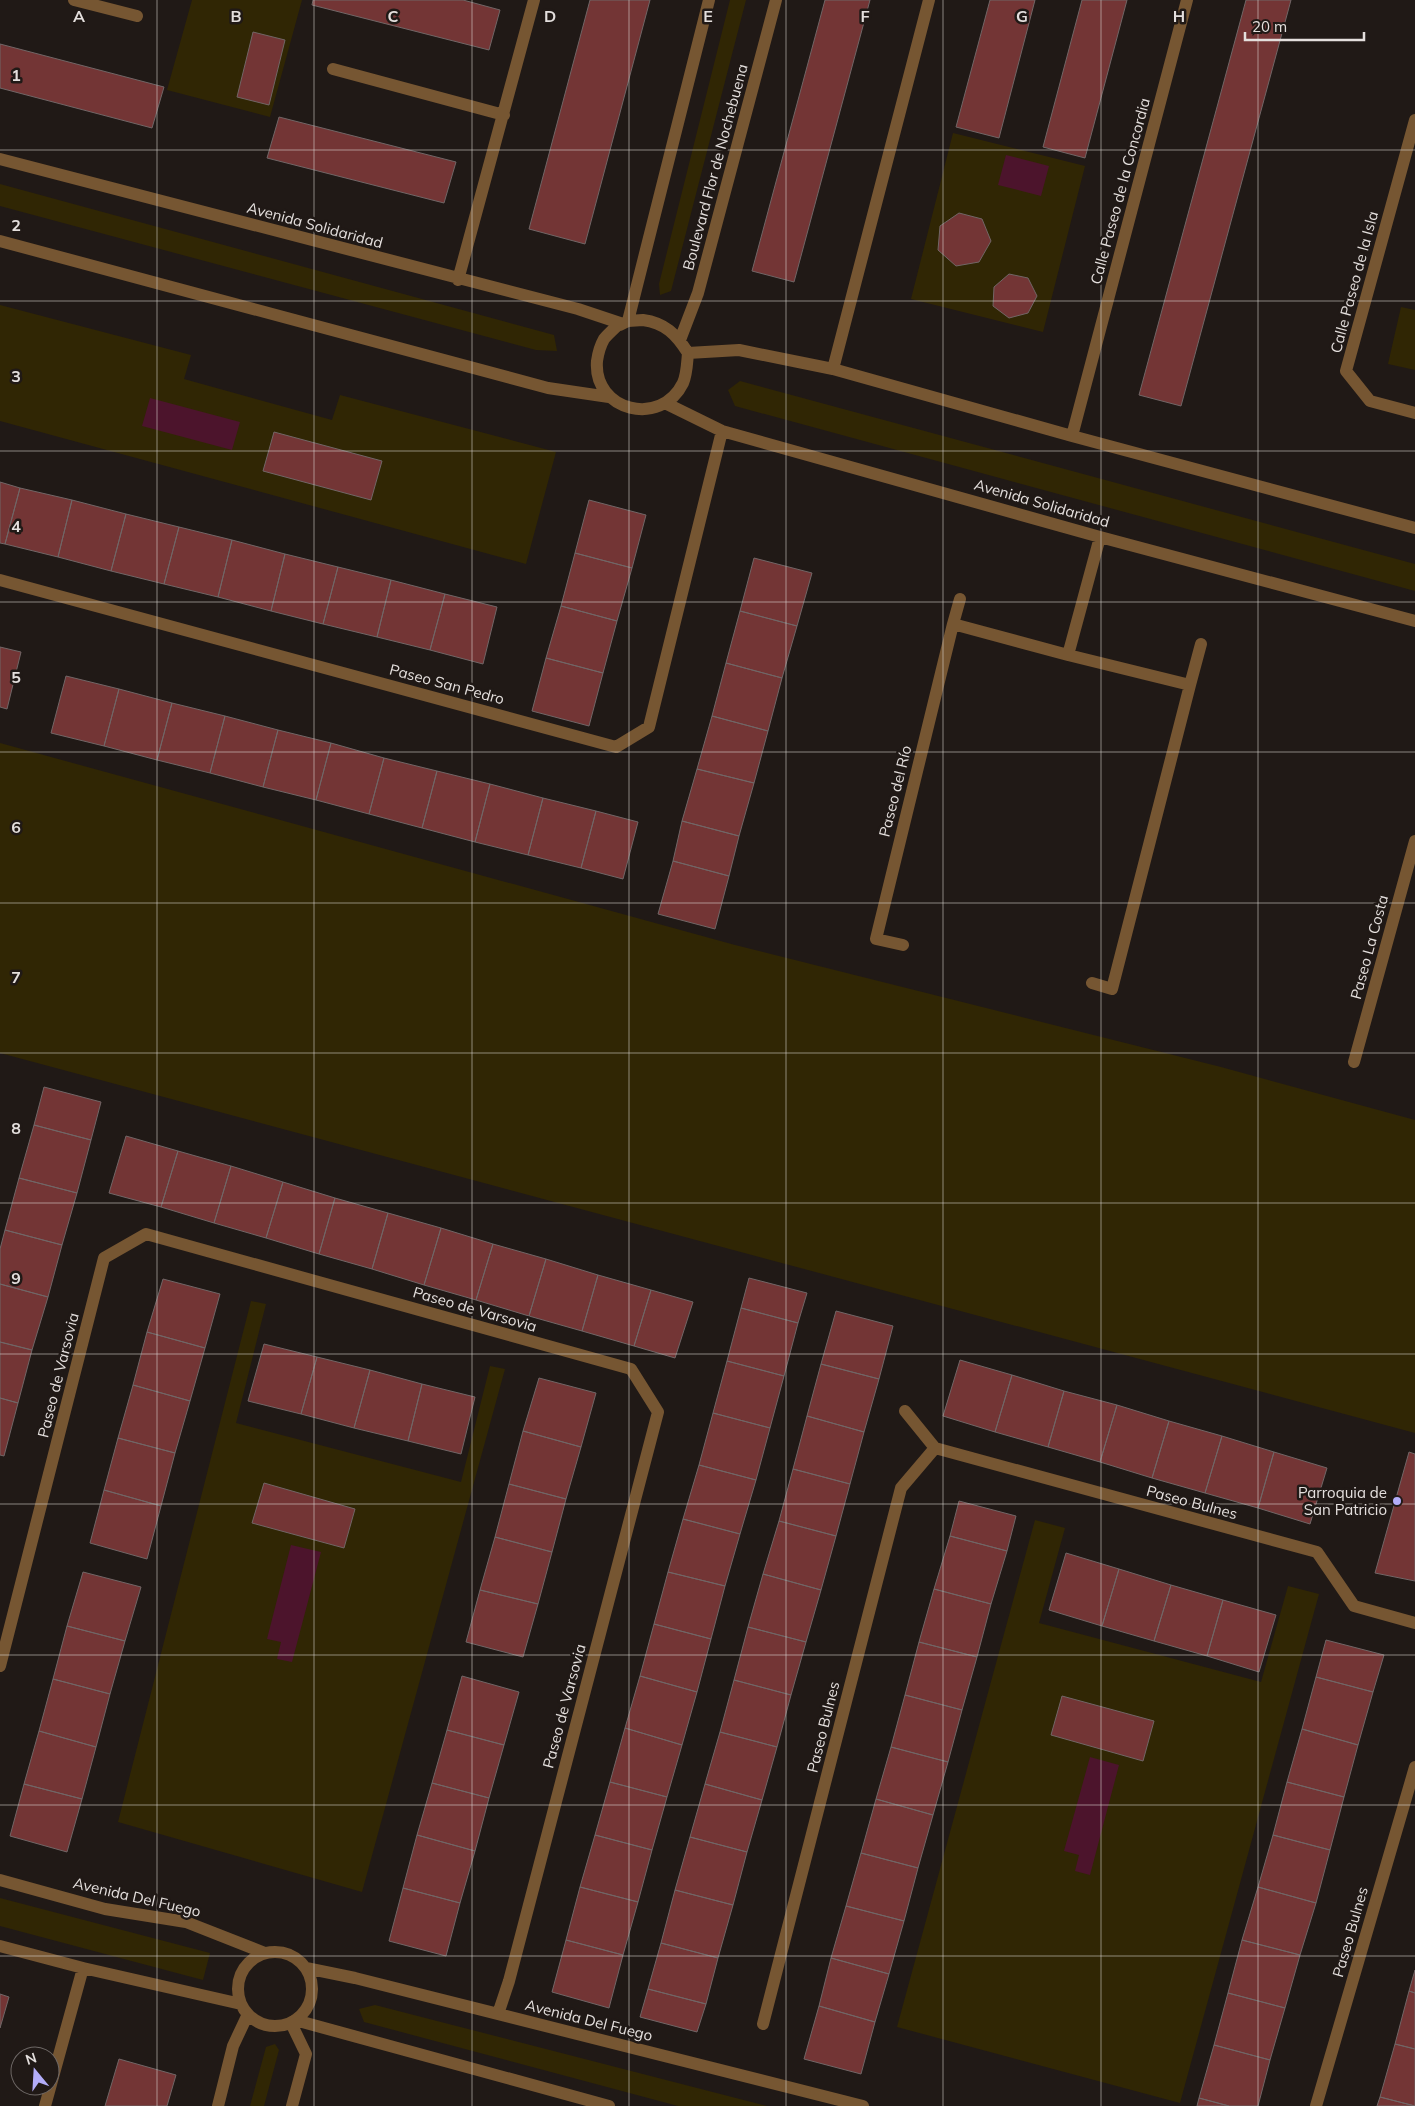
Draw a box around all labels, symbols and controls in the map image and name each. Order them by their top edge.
text: A [73,6,85,26]
text: B [230,6,242,26]
text: C [388,6,399,26]
text: D [544,6,556,26]
text: E [703,6,713,26]
text: F [860,6,870,26]
text: G [1016,6,1028,26]
text: H [1173,6,1185,26]
scale bar [1245,10,1364,42]
text: 20 m [1252,17,1287,36]
street label: Boulevard Flor de Nochebuena [678,62,752,272]
text: 1 [11,65,21,85]
street label: Calle Paseo de la Concordia [1086,96,1154,286]
street label: Avenida Solidaridad [245,198,385,252]
street label: Calle Paseo de la Isla [1326,209,1382,355]
text: 2 [11,215,21,235]
text: 3 [11,366,21,386]
street label: Avenida Solidaridad [972,475,1112,531]
text: 4 [11,516,21,536]
street label: Paseo San Pedro [388,660,506,708]
text: 5 [11,667,21,687]
street label: Paseo del Río [874,743,916,839]
text: 6 [11,817,21,837]
street label: Paseo La Costa [1346,893,1392,1001]
text: 7 [11,967,21,987]
text: 8 [11,1118,21,1138]
text: 9 [11,1268,21,1288]
street label: Paseo de Varsovia [411,1282,539,1336]
street label: Paseo de Varsovia [33,1311,83,1439]
street label: Paseo Bulnes [1144,1481,1240,1523]
place label: Parroquia de San Patricio [1298,1483,1387,1519]
marker: Parroquia de San Patricio [1391,1495,1403,1507]
street label: Paseo de Varsovia [538,1642,590,1770]
street label: Paseo Bulnes [802,1679,844,1775]
street label: Avenida Del Fuego [71,1873,203,1921]
street label: Paseo Bulnes [1328,1885,1372,1979]
street label: Avenida Del Fuego [523,1995,655,2045]
north arrow [10,2046,60,2096]
text: N [23,2048,39,2069]

